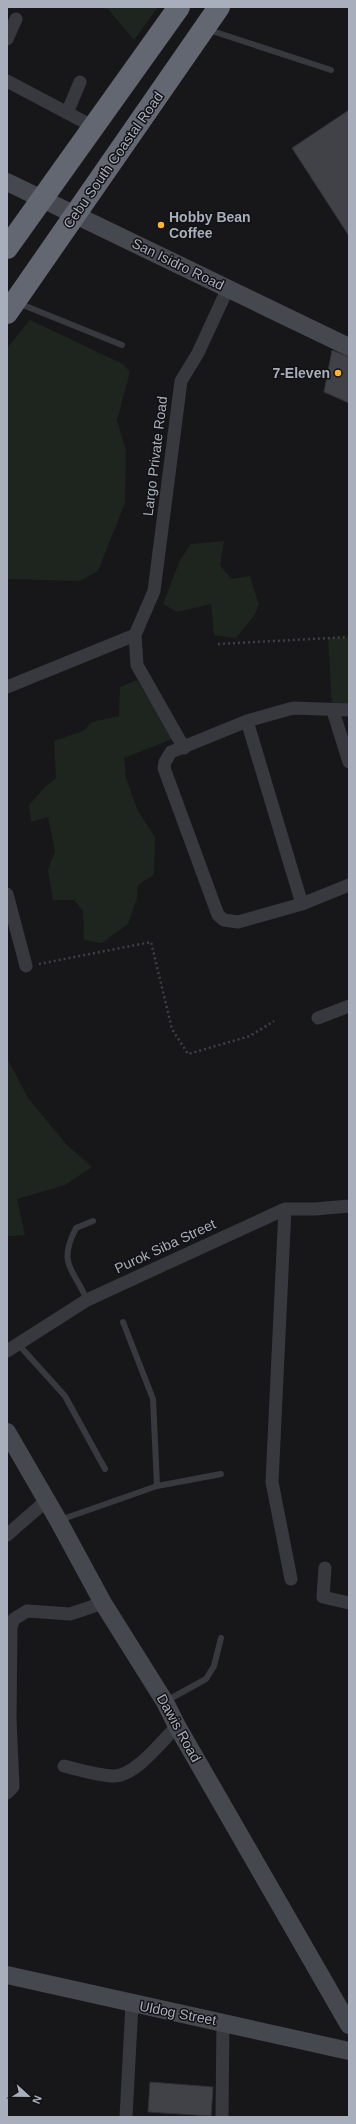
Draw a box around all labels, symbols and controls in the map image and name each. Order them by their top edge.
street label: Cebu South Coastal Road [60,89,166,231]
place label: Hobby Bean Coffee [169,209,251,241]
marker: Hobby Bean Coffee [156,220,166,230]
street label: San Isidro Road [129,235,227,293]
place label: 7-Eleven [272,365,330,381]
marker: 7-Eleven [333,368,343,378]
street label: Largo Private Road [140,395,170,517]
street label: Purok Siba Street [112,1216,218,1276]
street label: Dawis Road [154,1691,204,1765]
street label: Uldog Street [138,1998,218,2028]
north arrow [8,2076,48,2116]
text: N [30,2094,44,2106]

